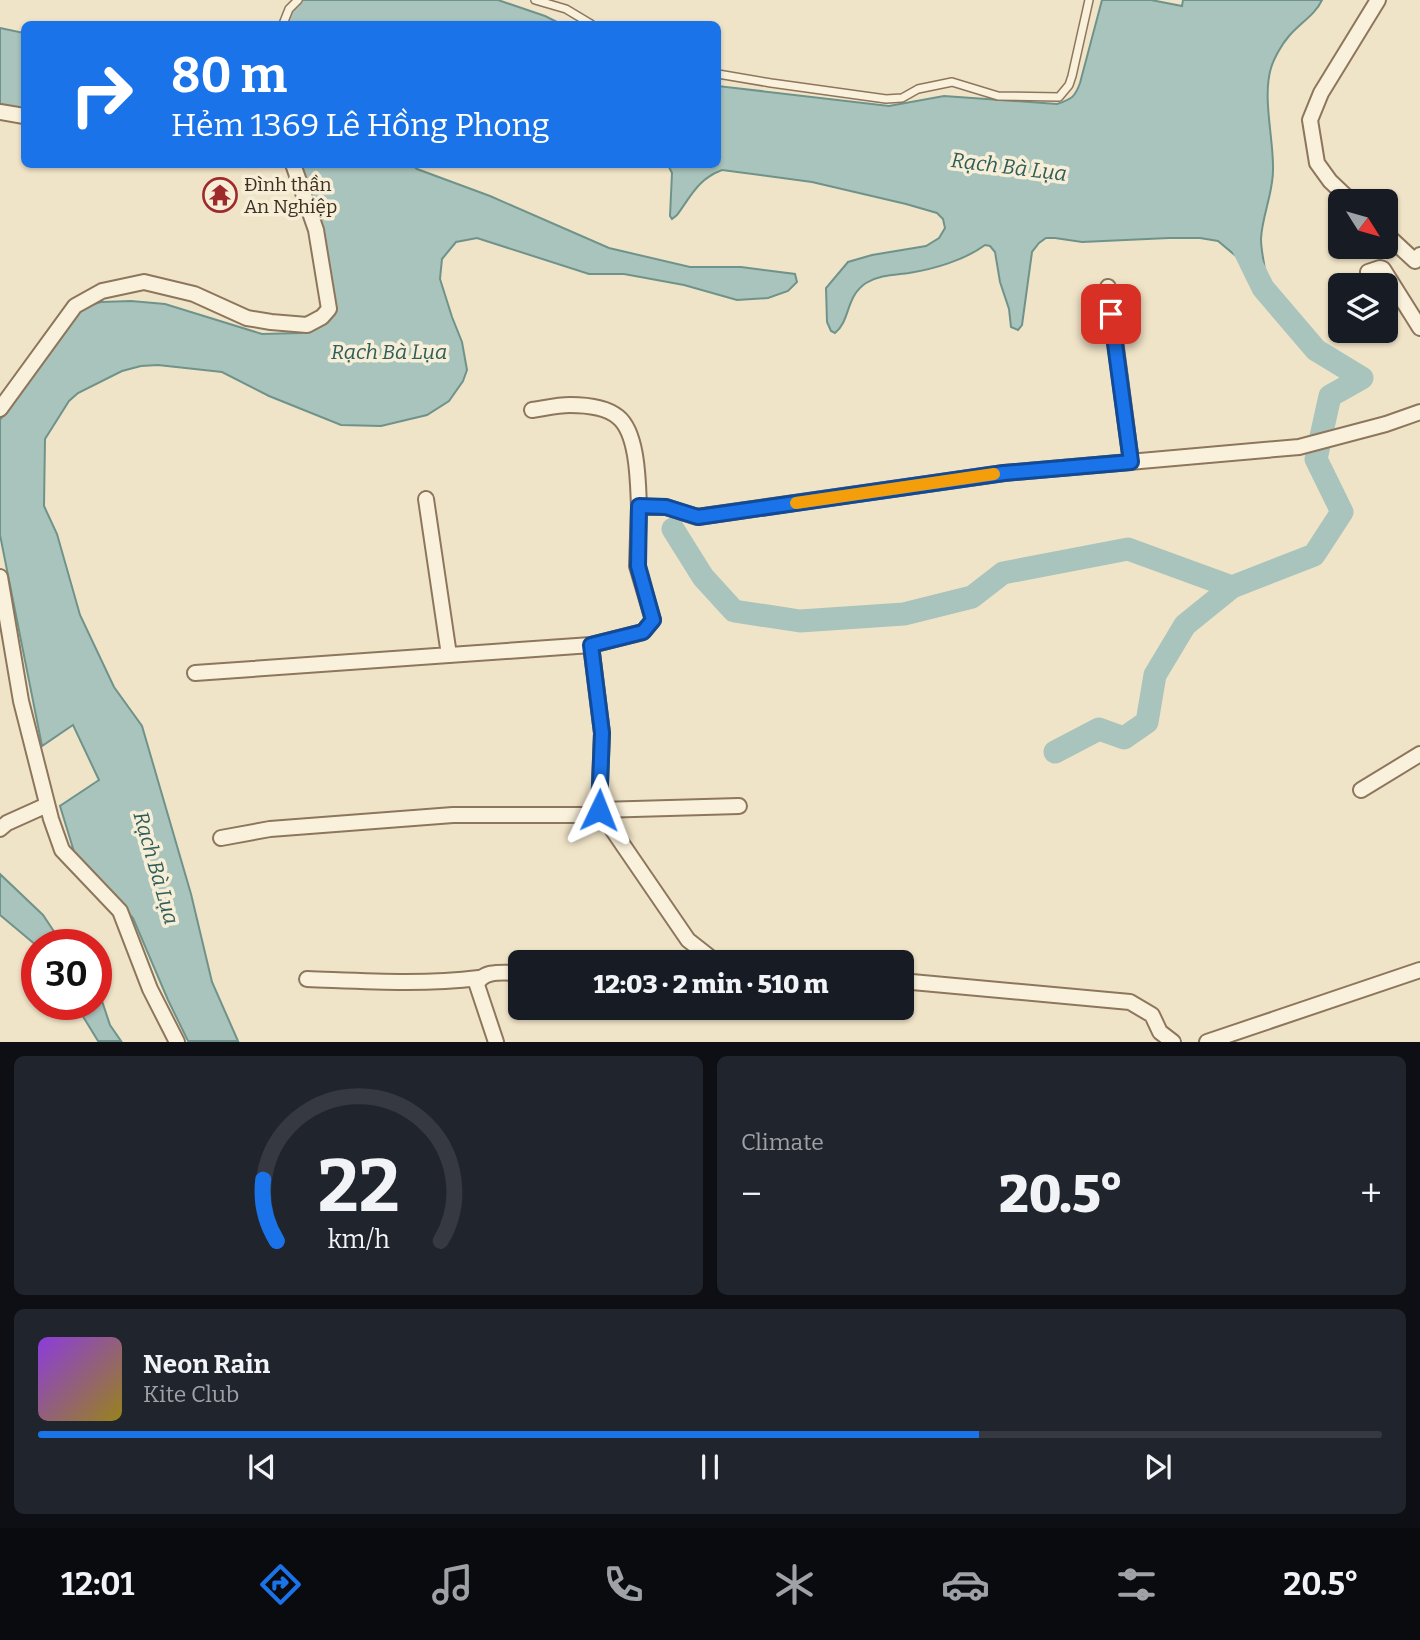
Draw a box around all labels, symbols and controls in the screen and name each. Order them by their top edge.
text: 80 m [171,46,287,105]
icon: right [56,49,147,140]
text: Hẻm 1369 Lê Hồng Phong [171,106,550,144]
water label: Rạch Bà Lụa [950,147,1068,187]
place label: Đình thần An Nghiệp [244,173,337,218]
temple icon: Đình thần An Nghiệp [201,176,239,214]
north arrow [1328,189,1398,259]
map controls [1328,189,1398,343]
button: layers [1328,273,1398,343]
pin [1081,284,1141,344]
icon: arrive [1092,295,1130,333]
water label: Rạch Bà Lụa [331,339,447,365]
position arrow [562,773,636,847]
water label: Rạch Bà Lụa [127,808,185,928]
speed limit sign: 30 [21,929,112,1020]
text: 12:03 · 2 min · 510 m [593,969,829,1000]
text: Climate [741,1128,824,1156]
text: 22 [318,1144,399,1231]
text: 20.5° [999,1163,1123,1226]
text: − [741,1171,762,1217]
text: + [1360,1171,1382,1217]
text: km/h [328,1225,390,1255]
text: Neon Rain [143,1349,270,1380]
text: Kite Club [143,1380,239,1408]
icon: previous [243,1448,281,1486]
icon: pause [691,1448,729,1486]
icon: next [1139,1448,1177,1486]
icon: directions [256,1560,305,1609]
icon: music [428,1560,477,1609]
icon: phone [599,1560,648,1609]
icon: climate [770,1560,819,1609]
icon: car [941,1560,990,1609]
icon: filters [1112,1560,1161,1609]
text: 12:01 [61,1565,134,1603]
text: 20.5° [1283,1565,1359,1603]

